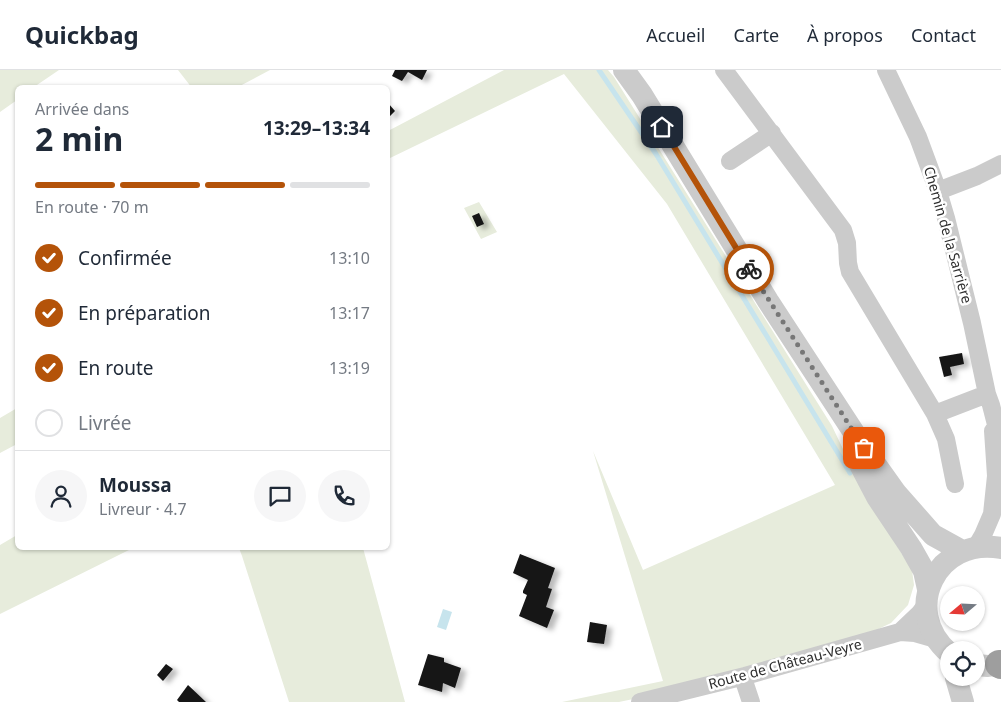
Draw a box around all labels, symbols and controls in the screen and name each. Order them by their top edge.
text: Quickbag [25,18,139,51]
text: Accueil [646,23,706,47]
text: Carte [734,23,779,47]
text: À propos [807,23,883,47]
text: Contact [911,23,976,47]
text: Arrivée dans [35,98,129,120]
pin [641,106,683,148]
icon: home [648,113,676,141]
text: 13:29–13:34 [263,115,370,141]
text: 2 min [35,117,123,160]
street label: Chemin de la Sarrière [920,164,977,306]
text: En route · 70 m [35,196,149,218]
icon: check [35,244,63,272]
courier [724,244,774,294]
text: Confirmée [78,245,172,271]
text: 13:10 [329,247,370,269]
icon: bike [735,255,763,283]
icon: check [35,299,63,327]
text: En préparation [78,300,211,326]
text: 13:17 [329,302,370,324]
icon: check [35,354,63,382]
text: En route [78,355,154,381]
text: 13:19 [329,357,370,379]
text: Livrée [78,410,131,436]
pin [843,427,885,469]
icon: bag [850,434,878,462]
button: person [35,470,87,522]
button: chat [254,470,306,522]
button: phone [318,470,370,522]
text: Moussa [99,472,172,498]
text: Livreur · 4.7 [99,498,187,520]
north arrow [940,586,985,631]
map controls [940,586,985,686]
street label: Route de Château-Veyre [706,634,864,693]
button: locate [940,641,985,686]

